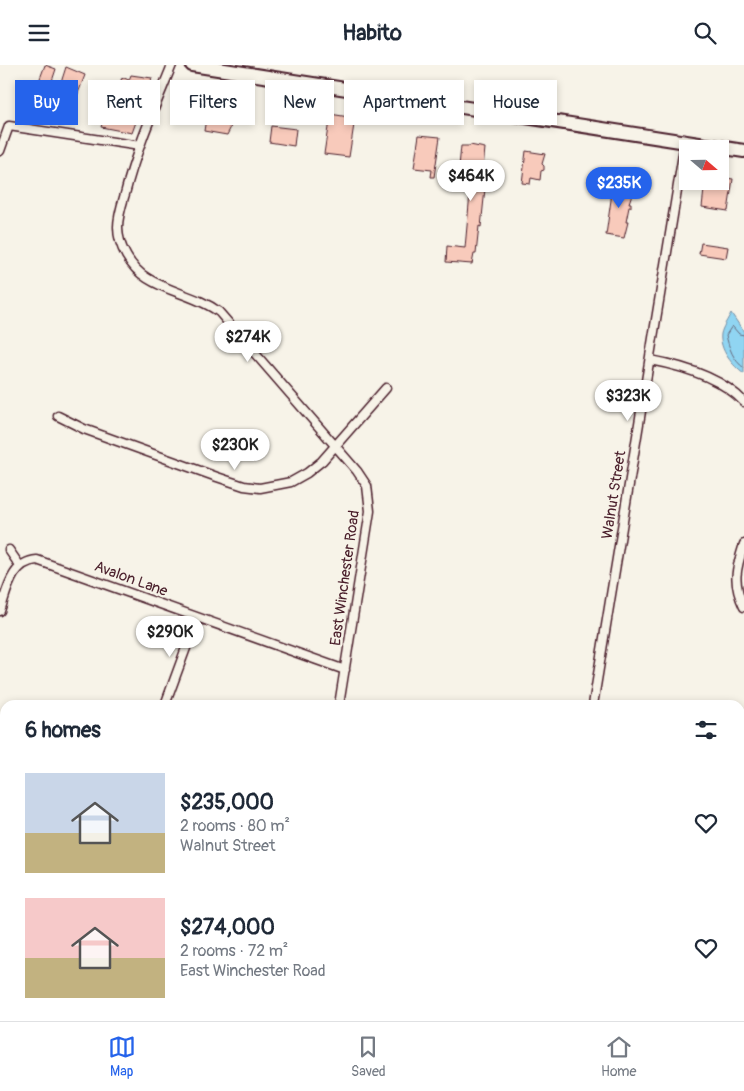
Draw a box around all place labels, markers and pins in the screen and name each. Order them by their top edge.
pin: $464K [436,159,506,202]
pin: $235K [584,167,654,209]
pin: $274K [213,321,283,363]
pin: $323K [593,379,663,422]
pin: $230K [200,429,270,471]
pin: $290K [135,615,205,658]

